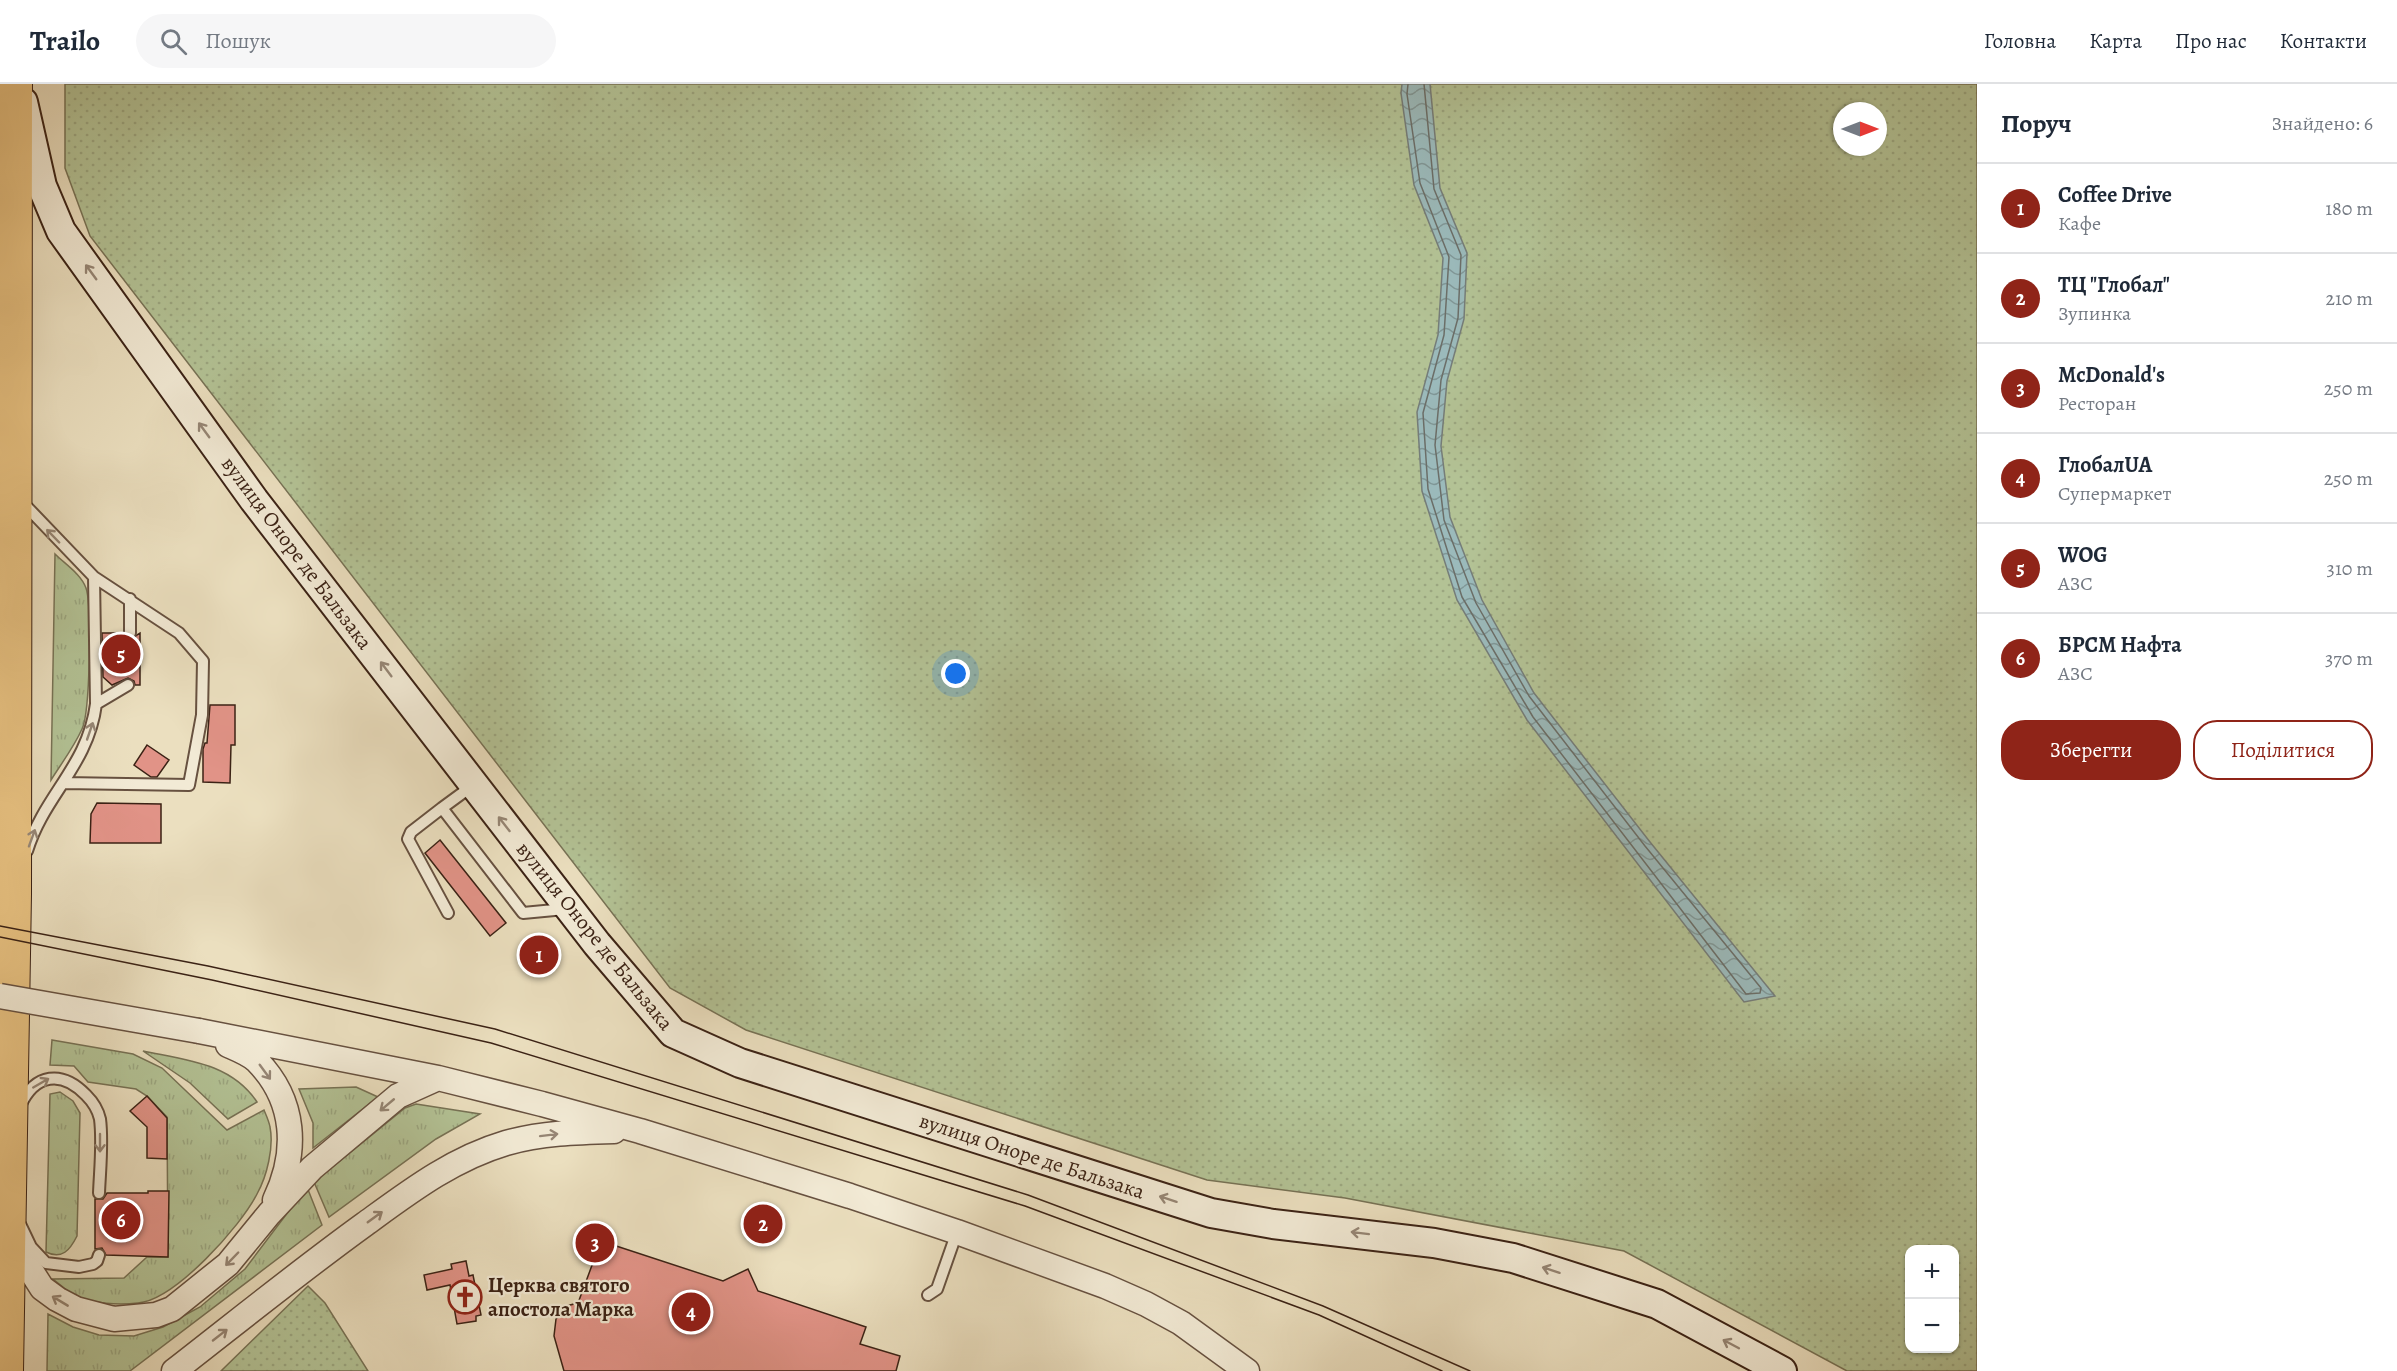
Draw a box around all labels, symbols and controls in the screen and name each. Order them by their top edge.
search box [136,14,556,68]
text: Trailo [30,22,100,60]
icon: search [157,25,190,58]
text: Пошук [205,26,271,56]
text: Головна [1984,27,2056,55]
text: Карта [2089,27,2142,55]
text: Про нас [2175,27,2247,55]
text: Контакти [2280,27,2367,55]
north arrow [1833,102,1887,156]
text: Поруч [2001,106,2072,141]
text: Знайдено: 6 [2271,110,2373,137]
text: Coffee Drive [2058,180,2172,210]
text: 1 [2017,195,2024,222]
text: 180 m [2325,195,2373,222]
text: Кафе [2058,210,2101,237]
one-way arrow [84,264,97,280]
text: ТЦ "Глобал" [2058,270,2170,300]
text: 2 [2016,285,2025,312]
text: 210 m [2325,285,2373,312]
text: Зупинка [2058,300,2131,327]
text: McDonald's [2058,360,2165,390]
text: 3 [2016,375,2025,402]
text: 250 m [2324,375,2373,402]
text: Ресторан [2058,390,2136,417]
one-way arrow [198,423,210,439]
text: ГлобалUA [2058,450,2152,480]
street label: вулиця Оноре де Бальзака [215,451,379,656]
text: 4 [2016,465,2025,492]
text: 250 m [2324,465,2373,492]
text: Супермаркет [2058,480,2172,507]
one-way arrow [46,528,61,543]
text: WOG [2058,540,2108,570]
text: 5 [2016,555,2025,582]
text: 310 m [2327,555,2373,582]
text: АЗС [2058,570,2093,597]
text: БРСМ Нафта [2058,630,2182,660]
pin: 5 [102,632,140,676]
text: 6 [2016,645,2025,672]
text: 370 m [2325,645,2373,672]
your location [941,659,970,688]
text: АЗС [2058,660,2093,687]
one-way arrow [379,662,392,678]
button: Зберегти [2001,720,2181,780]
button: Поділитися [2193,720,2373,780]
one-way arrow [86,722,97,741]
one-way arrow [498,817,510,833]
one-way arrow [27,829,38,848]
street label: вулиця Оноре де Бальзака [510,836,680,1036]
pin: 1 [520,932,558,978]
one-way arrow [258,1064,271,1080]
one-way arrow [32,1077,49,1089]
one-way arrow [379,1099,395,1112]
street label: вулиця Оноре де Бальзака [916,1106,1148,1206]
one-way arrow [538,1129,558,1140]
one-way arrow [94,1133,106,1153]
one-way arrow [1159,1193,1178,1204]
pin: 6 [102,1198,140,1242]
pin: 2 [744,1202,783,1246]
one-way arrow [366,1211,382,1223]
pin: 3 [576,1220,614,1266]
one-way arrow [1350,1227,1370,1238]
map controls [1905,1245,1959,1353]
button: + [1905,1245,1959,1299]
one-way arrow [225,1251,239,1266]
one-way arrow [1542,1264,1561,1275]
place label: Церква святого апостола Марка [488,1271,634,1323]
church icon: Церква святого апостола Марка [447,1279,483,1315]
pin: 4 [672,1290,710,1334]
one-way arrow [52,1294,69,1306]
button: − [1905,1299,1959,1353]
one-way arrow [212,1329,228,1342]
one-way arrow [1722,1337,1740,1349]

